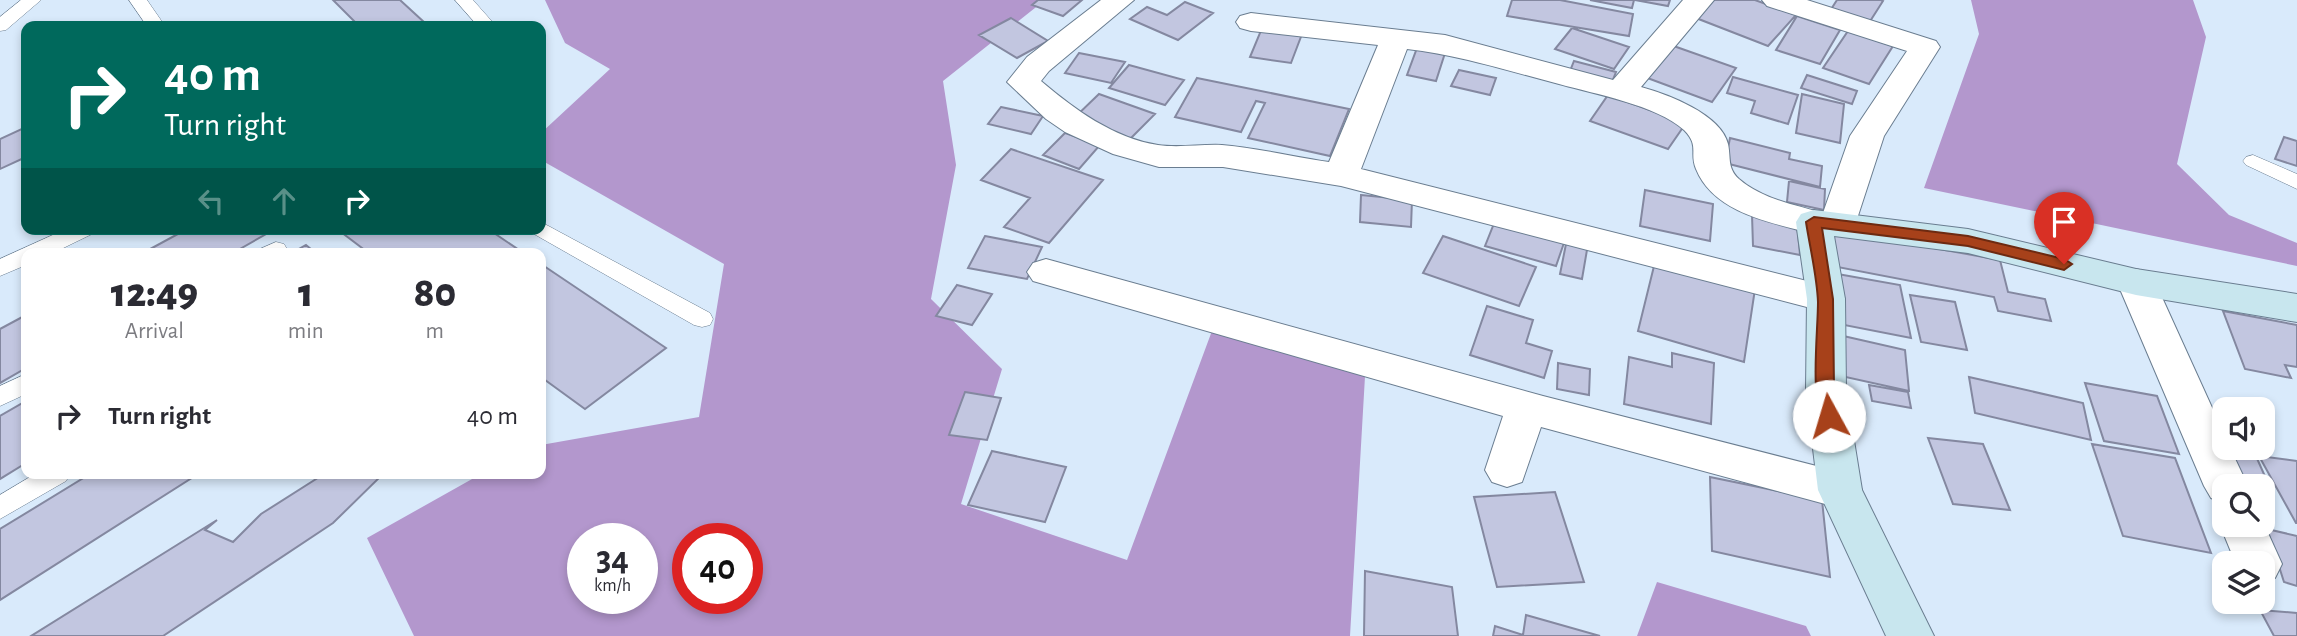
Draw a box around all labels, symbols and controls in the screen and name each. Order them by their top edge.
icon: right [49,49,140,140]
text: 40 m [164,51,261,100]
text: Turn right [164,109,286,141]
icon: left [192,182,230,220]
icon: ahead [265,182,303,220]
icon: right [338,182,376,220]
pin [2034,192,2094,264]
icon: arrive [2045,203,2083,241]
text: 12:49 [111,272,198,314]
text: 1 [298,272,313,314]
text: 80 [413,272,456,314]
text: Arrival [125,320,184,343]
text: min [288,320,324,343]
text: m [426,320,444,343]
position arrow [1792,379,1866,453]
icon: right [49,397,87,435]
map controls [2212,397,2275,614]
button: sound [2212,397,2275,460]
text: Turn right [108,403,211,429]
text: 40 m [467,403,518,429]
button: search [2212,474,2275,537]
speed limit sign: 40 [672,523,763,614]
text: 34 [596,542,629,577]
button: layers [2212,551,2275,614]
text: km/h [594,577,631,595]

